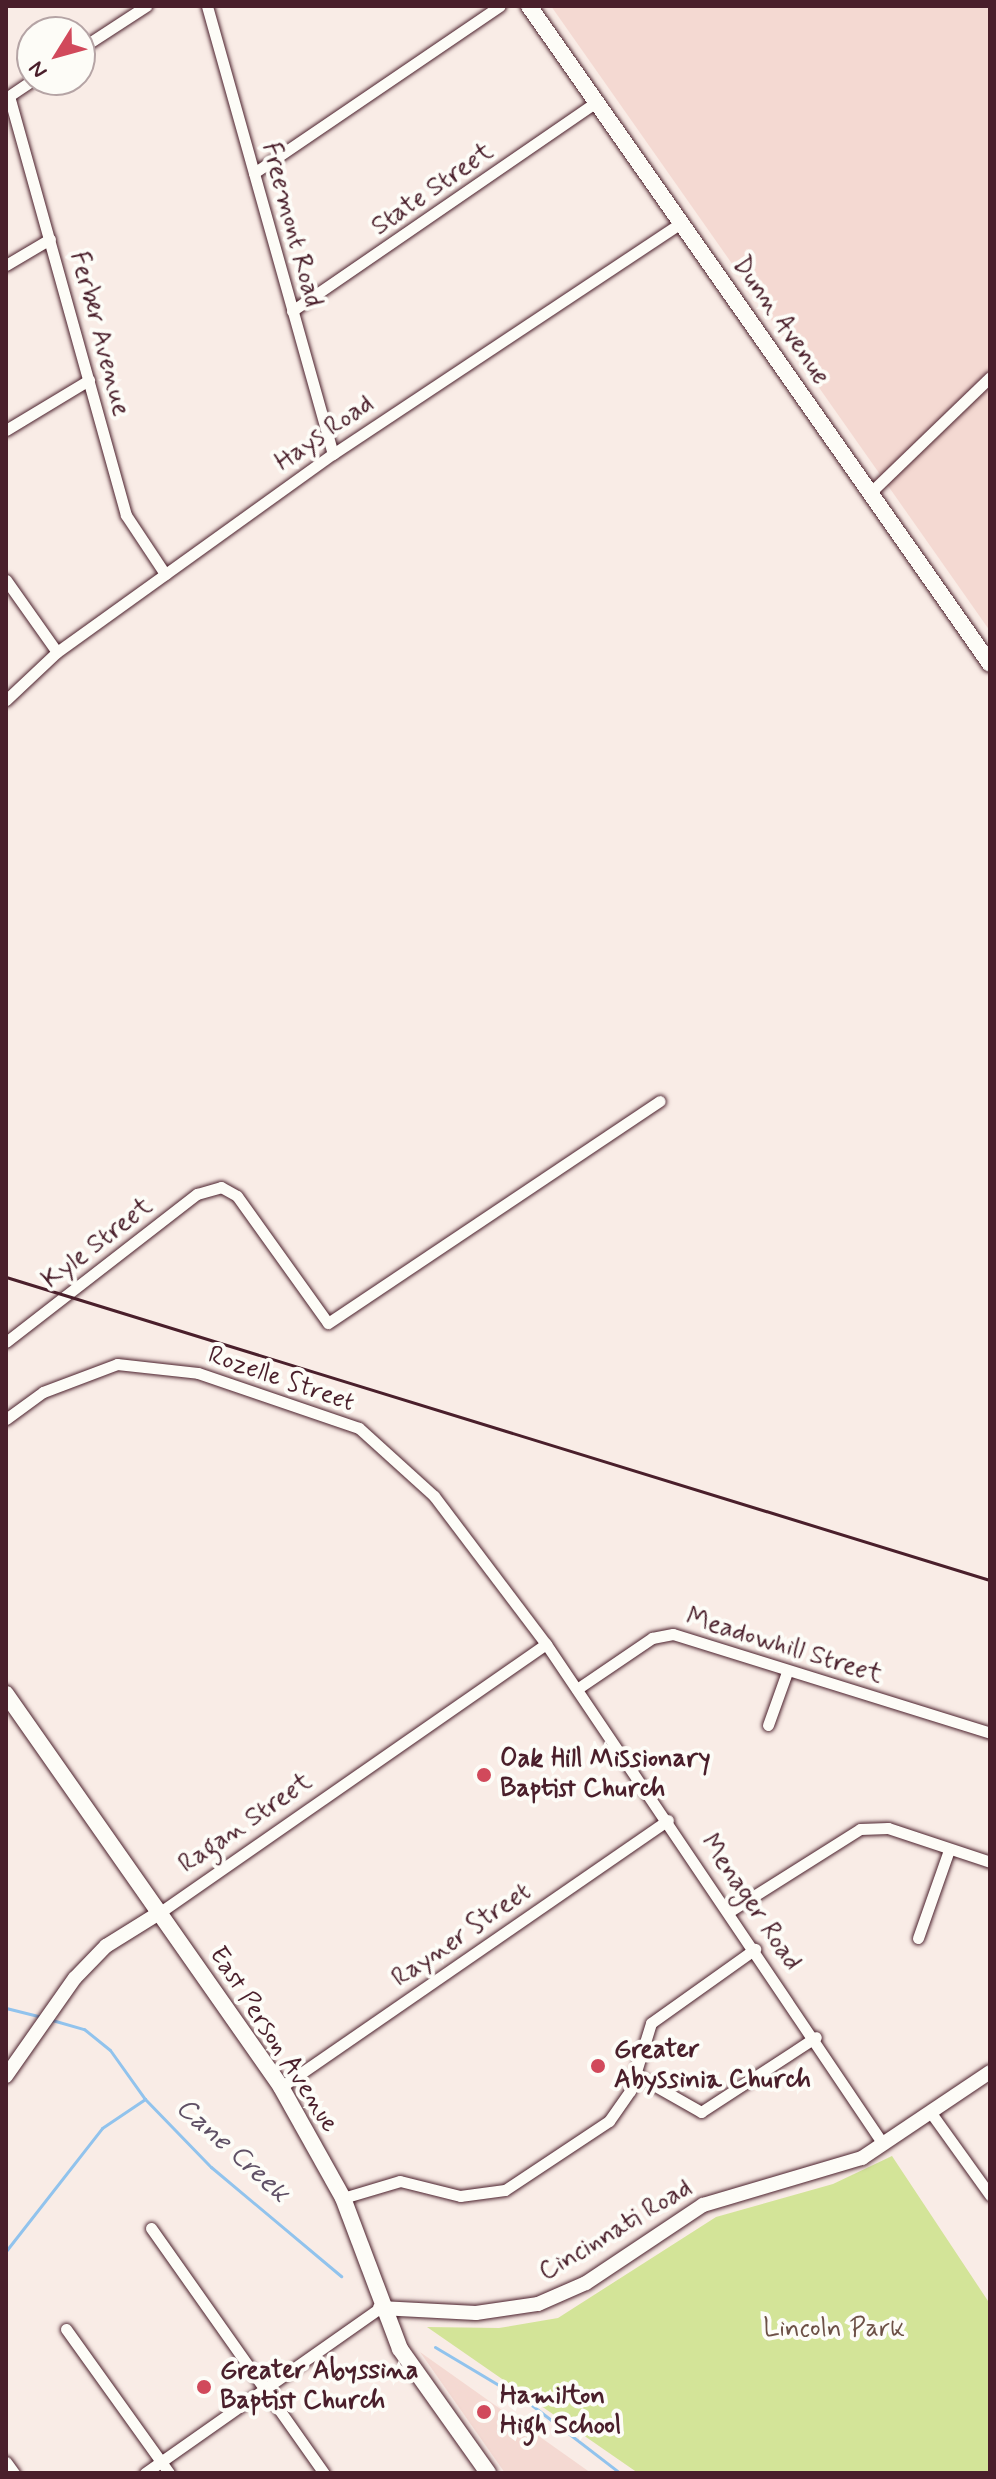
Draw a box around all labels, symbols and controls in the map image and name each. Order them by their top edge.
north arrow [16,16,96,96]
text: N [23,55,54,84]
street label: State Street [366,137,500,243]
street label: Freemont Road [254,140,328,310]
street label: Dunn Avenue [723,249,837,393]
street label: Ferber Avenue [63,252,135,416]
street label: Hays Road [270,389,380,479]
street label: Kyle Street [37,1191,159,1297]
street label: Rozelle Street [202,1340,360,1420]
street label: Meadowhill Street [682,1602,886,1692]
place label: Oak Hill Missionary Baptist Church [500,1744,708,1806]
marker: Oak Hill Missionary Baptist Church [475,1766,493,1784]
street label: Ragan Street [174,1767,318,1881]
street label: Menager Road [693,1829,807,1977]
street label: Rayner Street [385,1876,539,1996]
street label: East Person Avenue [202,1943,344,2137]
place label: Greater Abyssinia Church [614,2035,811,2096]
marker: Greater Abyssinia Church [589,2057,607,2075]
water label: Cane Creek [169,2092,295,2210]
street label: Cincinnati Road [534,2173,698,2289]
park label: Lincoln Park [765,2314,903,2346]
place label: Greater Abyssina Baptist Church [220,2356,411,2418]
marker: Greater Abyssina Baptist Church [195,2378,213,2396]
place label: Hamilton High School [500,2381,621,2442]
marker: Hamilton High School [475,2403,493,2421]

